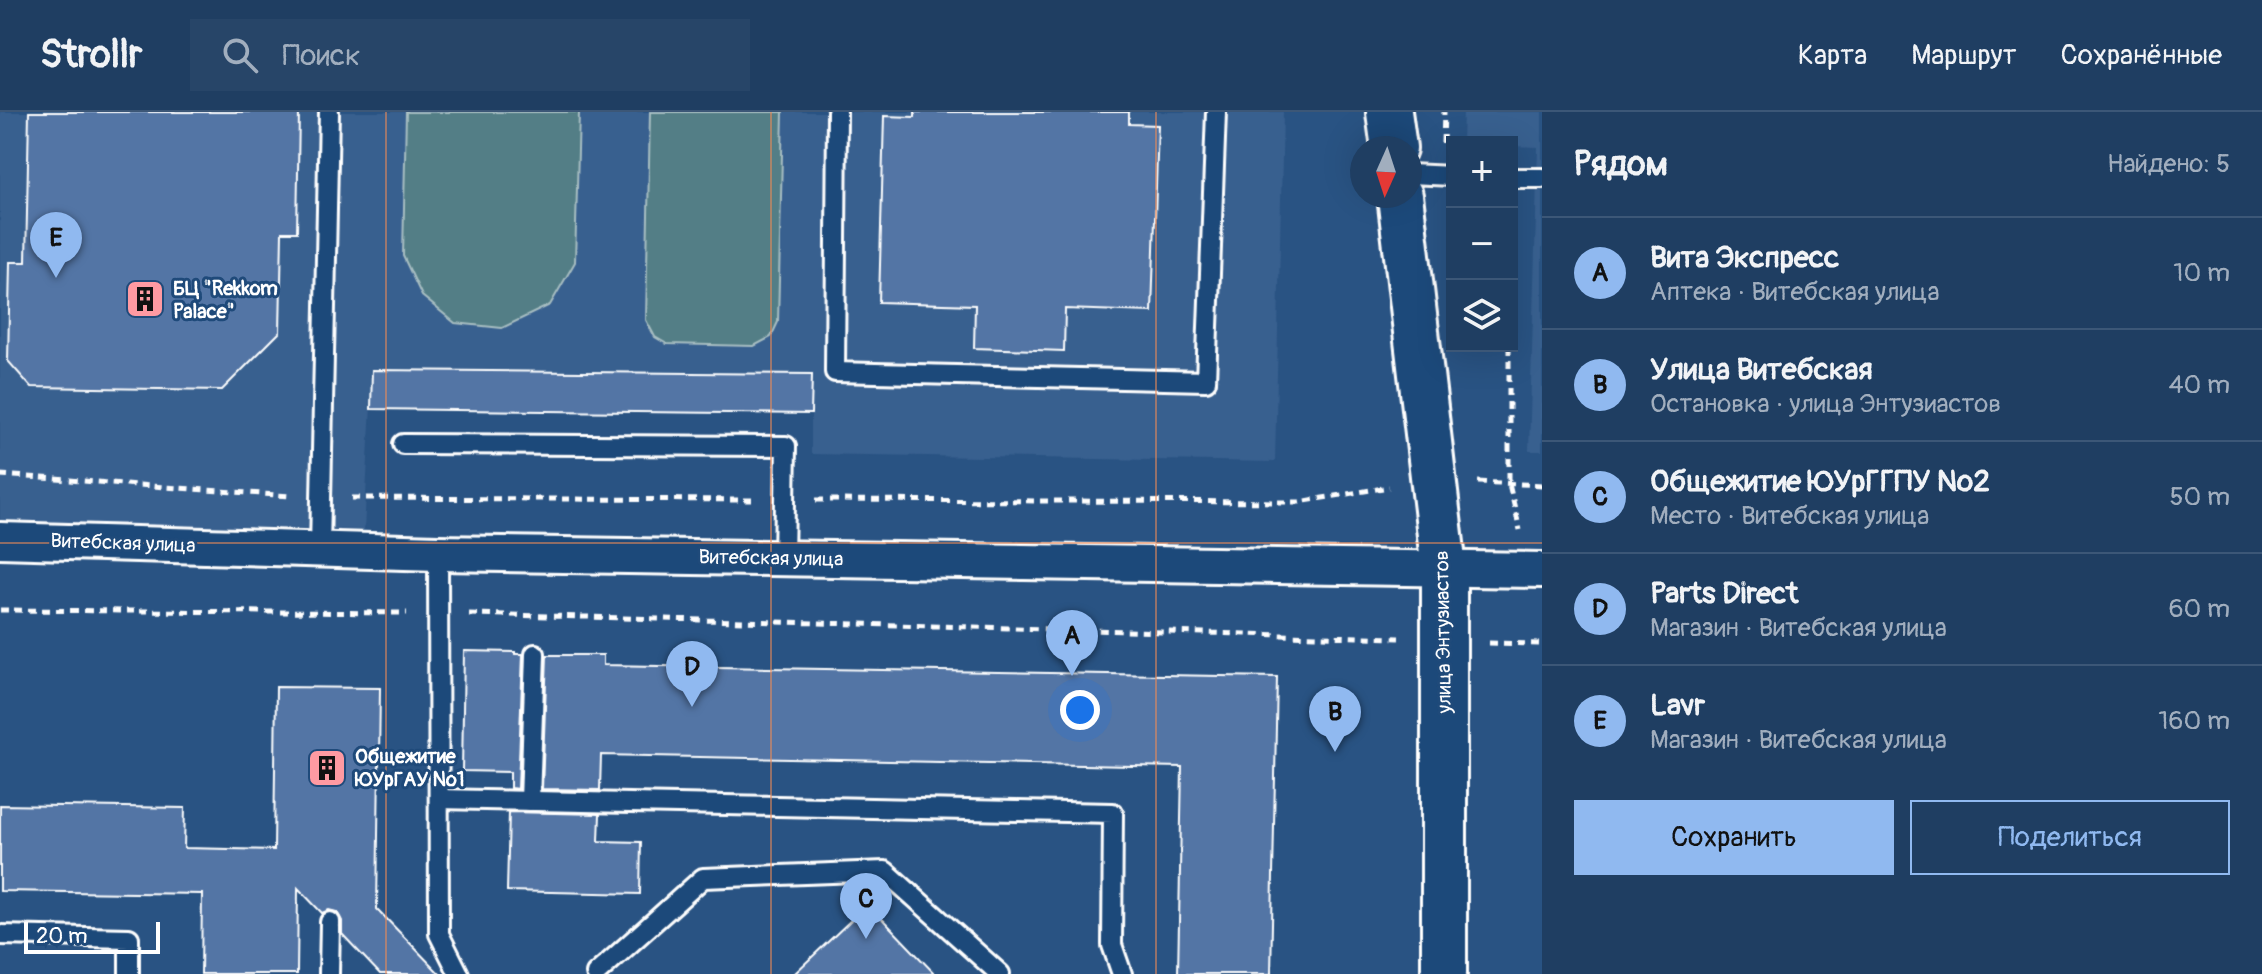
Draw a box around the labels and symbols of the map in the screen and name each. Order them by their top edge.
north arrow [1350,136,1422,208]
pin: E [30,212,82,278]
place label: БЦ "Rekkom Palace" [173,276,278,324]
building icon: БЦ "Rekkom Palace" [124,278,166,320]
street label: Витебская улица [50,528,196,558]
street label: Витебская улица [698,544,844,572]
street label: улица Энтузиастов [1429,550,1457,715]
pin: A [1046,610,1098,676]
pin: D [666,641,718,707]
pin: B [1309,686,1361,752]
your location [1060,690,1100,730]
place label: Общежитие ЮУрГАУ №1 [354,744,465,792]
building icon: Общежитие ЮУрГАУ №1 [306,747,348,789]
pin: C [840,873,892,939]
scale bar [24,918,160,954]

